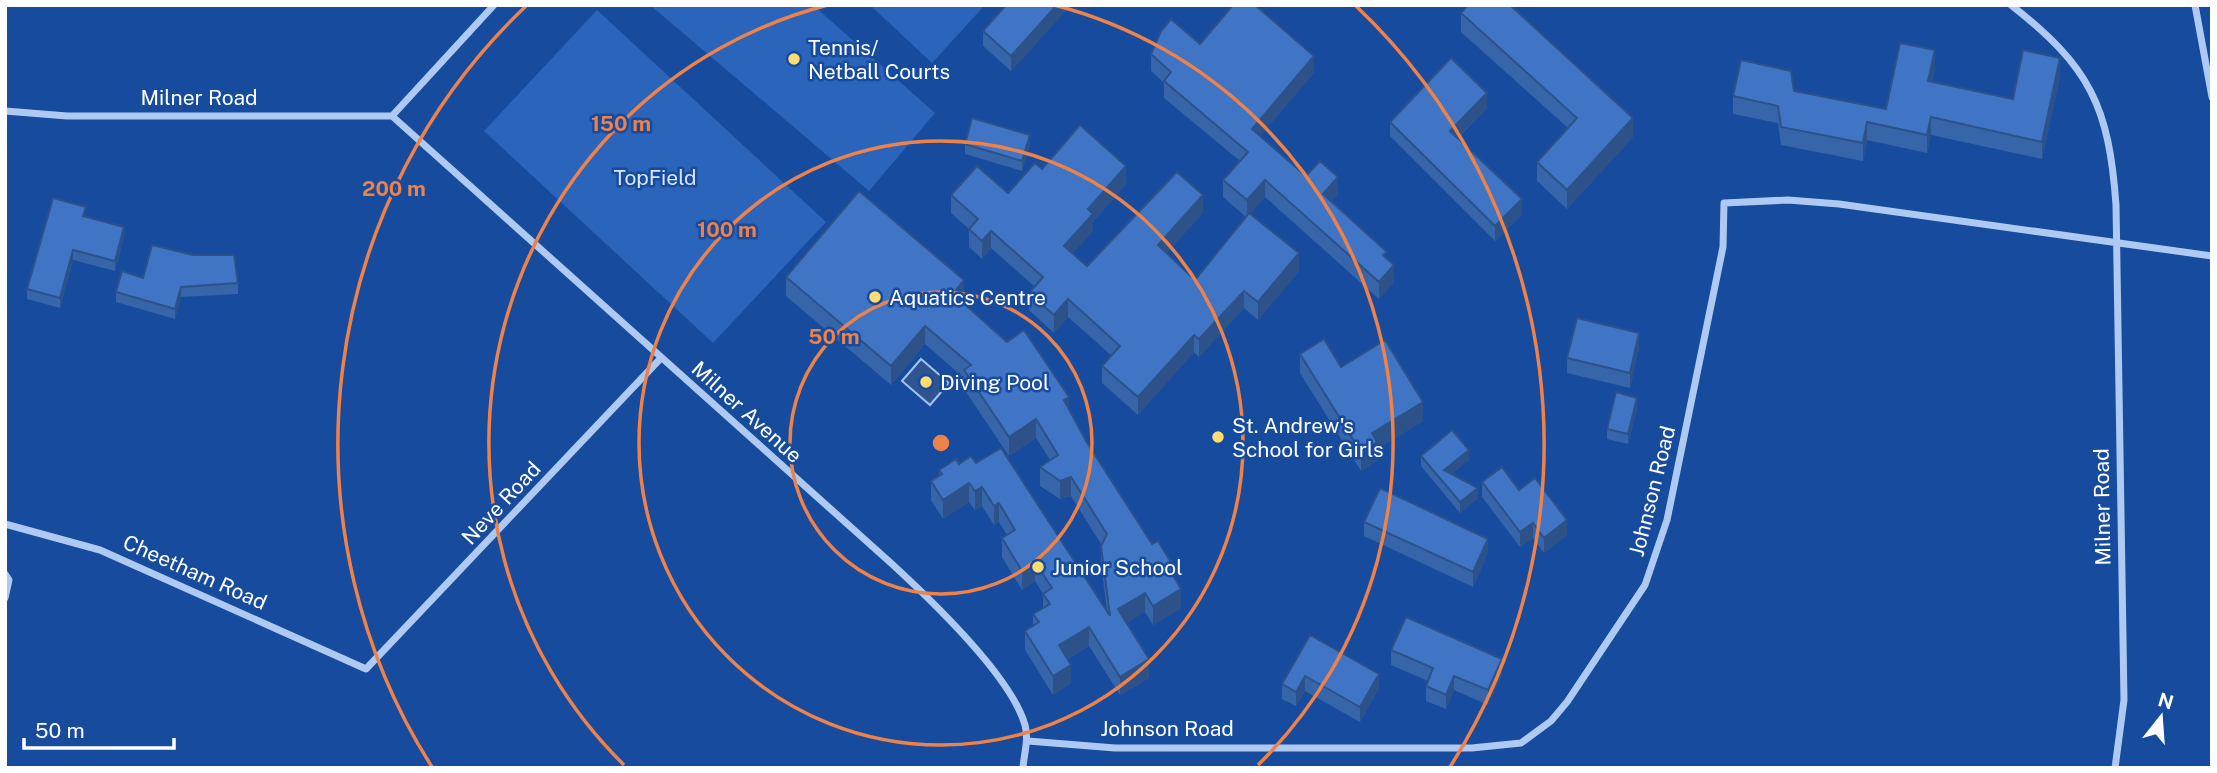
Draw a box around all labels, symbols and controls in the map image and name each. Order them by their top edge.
place label: Tennis/ Netball Courts [808,35,950,84]
marker: Tennis/ Netball Courts [786,51,802,67]
street label: Milner Road [140,85,258,110]
text: 150 m [591,111,651,136]
park label: TopField [613,165,697,190]
text: 200 m [362,176,426,201]
text: 100 m [697,217,757,242]
place label: Aquatics Centre [889,285,1046,310]
marker: Aquatics Centre [867,289,883,305]
text: 50 m [808,324,860,349]
street label: Milner Avenue [687,356,807,468]
place label: Diving Pool [940,370,1049,395]
marker: Diving Pool [918,374,934,390]
place label: St. Andrew's School for Girls [1232,413,1384,462]
street label: Johnson Road [1624,423,1680,559]
marker: St. Andrew's School for Girls [1210,429,1226,445]
centre of rings [929,431,953,455]
street label: Milner Road [2088,448,2116,566]
street label: Neve Road [456,456,546,550]
street label: Cheetham Road [119,529,271,615]
place label: Junior School [1052,555,1183,580]
marker: Junior School [1030,559,1046,575]
north arrow [2126,682,2196,752]
text: N [2156,688,2176,713]
scale bar [24,706,175,750]
street label: Johnson Road [1100,716,1234,741]
text: 50 m [35,718,85,743]

